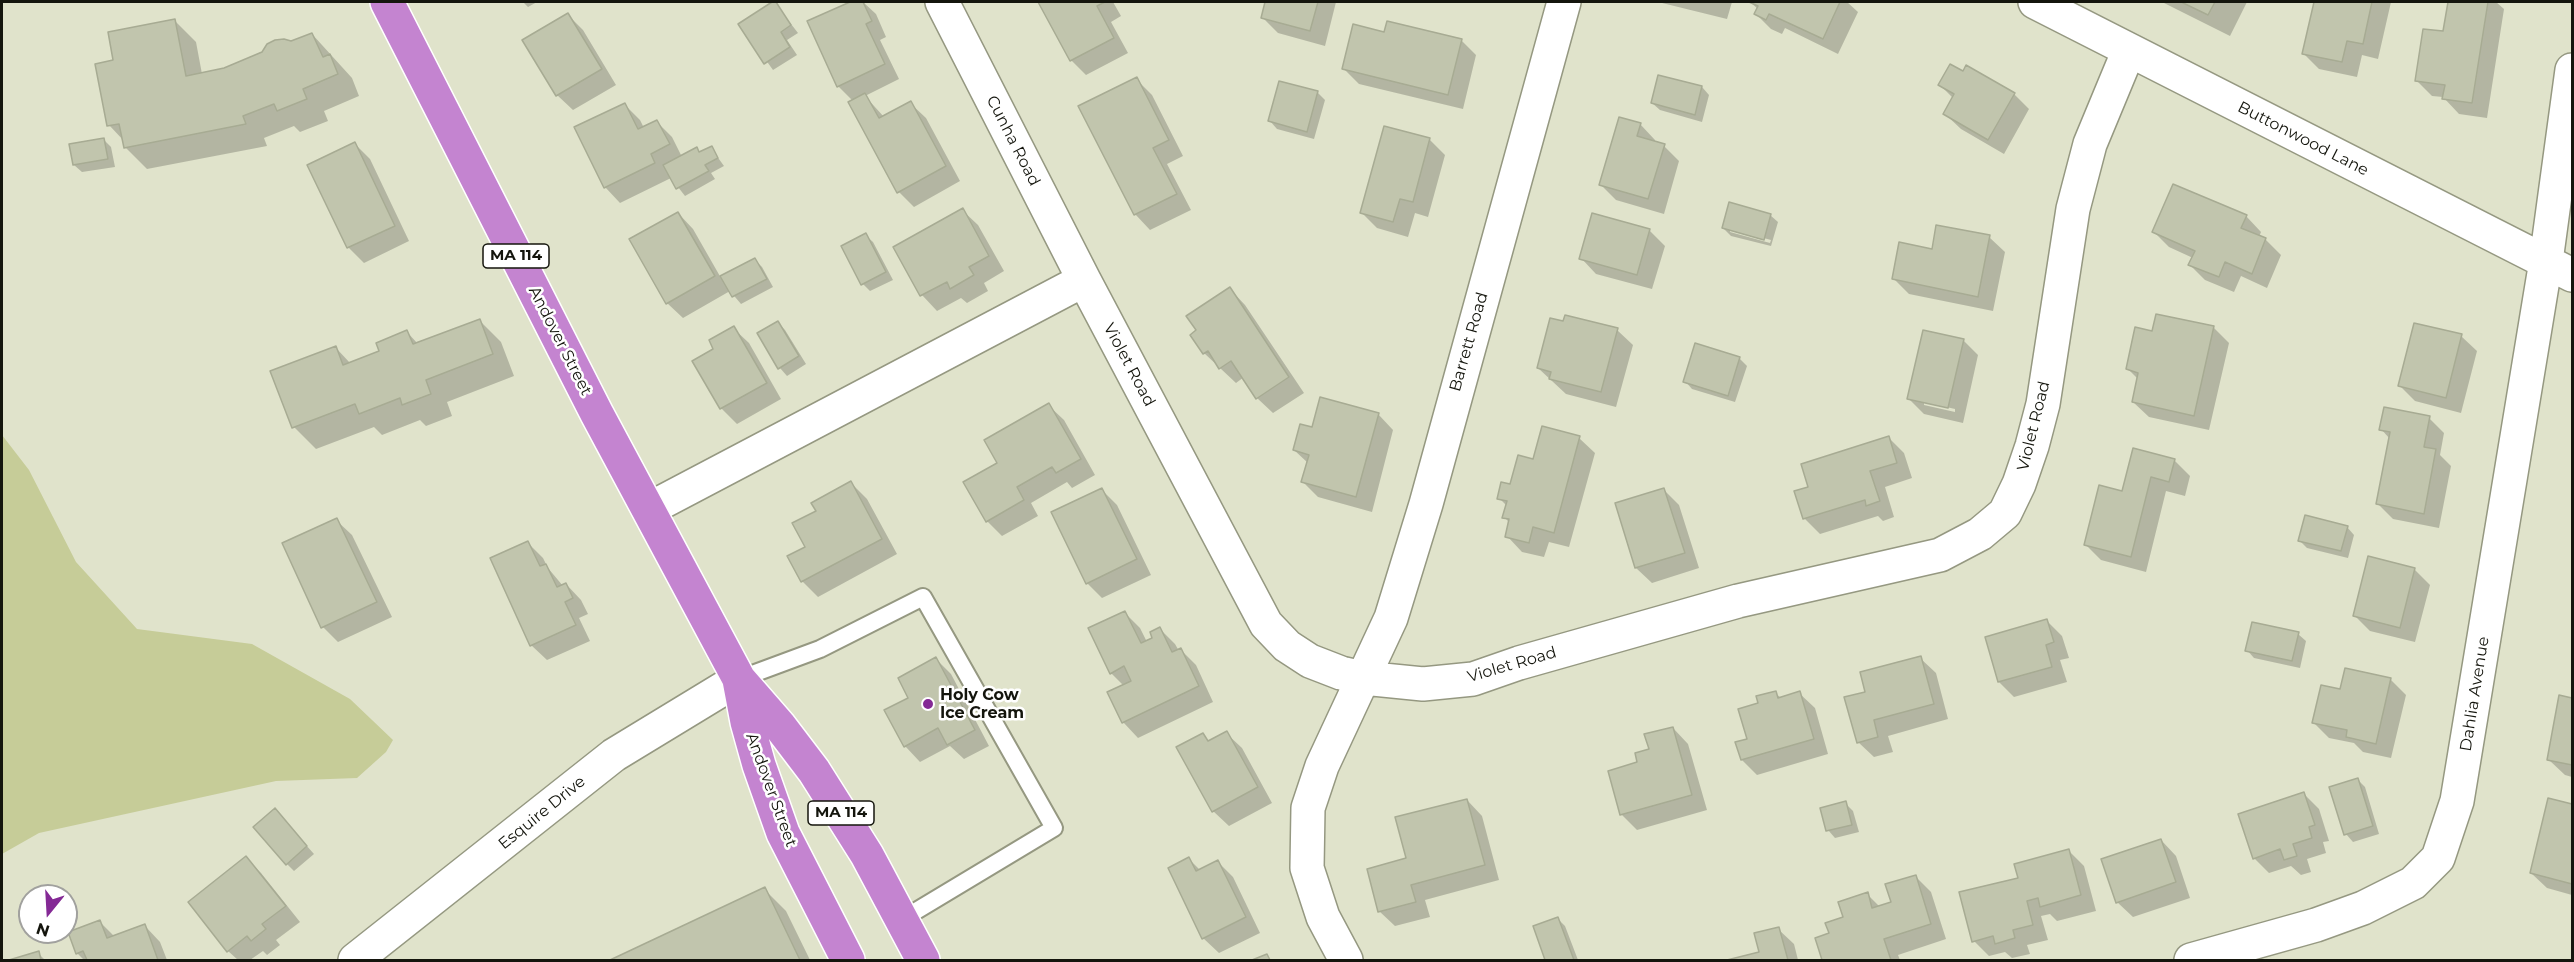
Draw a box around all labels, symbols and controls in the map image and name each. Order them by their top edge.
street label: Cunha Road [982,93,1044,189]
street label: Buttonwood Lane [2234,98,2372,180]
road number: MA 114 [483,244,549,268]
street label: Andover Street [524,283,596,399]
street label: Barrett Road [1446,290,1492,394]
street label: Violet Road [1099,320,1159,410]
street label: Violet Road [2014,379,2054,473]
street label: Dahlia Avenue [2456,635,2494,753]
street label: Violet Road [1465,643,1559,687]
place label: Holy Cow Ice Cream [940,685,1024,723]
marker: Holy Cow Ice Cream [921,697,935,711]
street label: Andover Street [741,730,801,850]
street label: Esquire Drive [495,772,589,854]
road number: MA 114 [808,801,874,825]
north arrow [18,884,78,944]
text: N [34,919,52,941]

